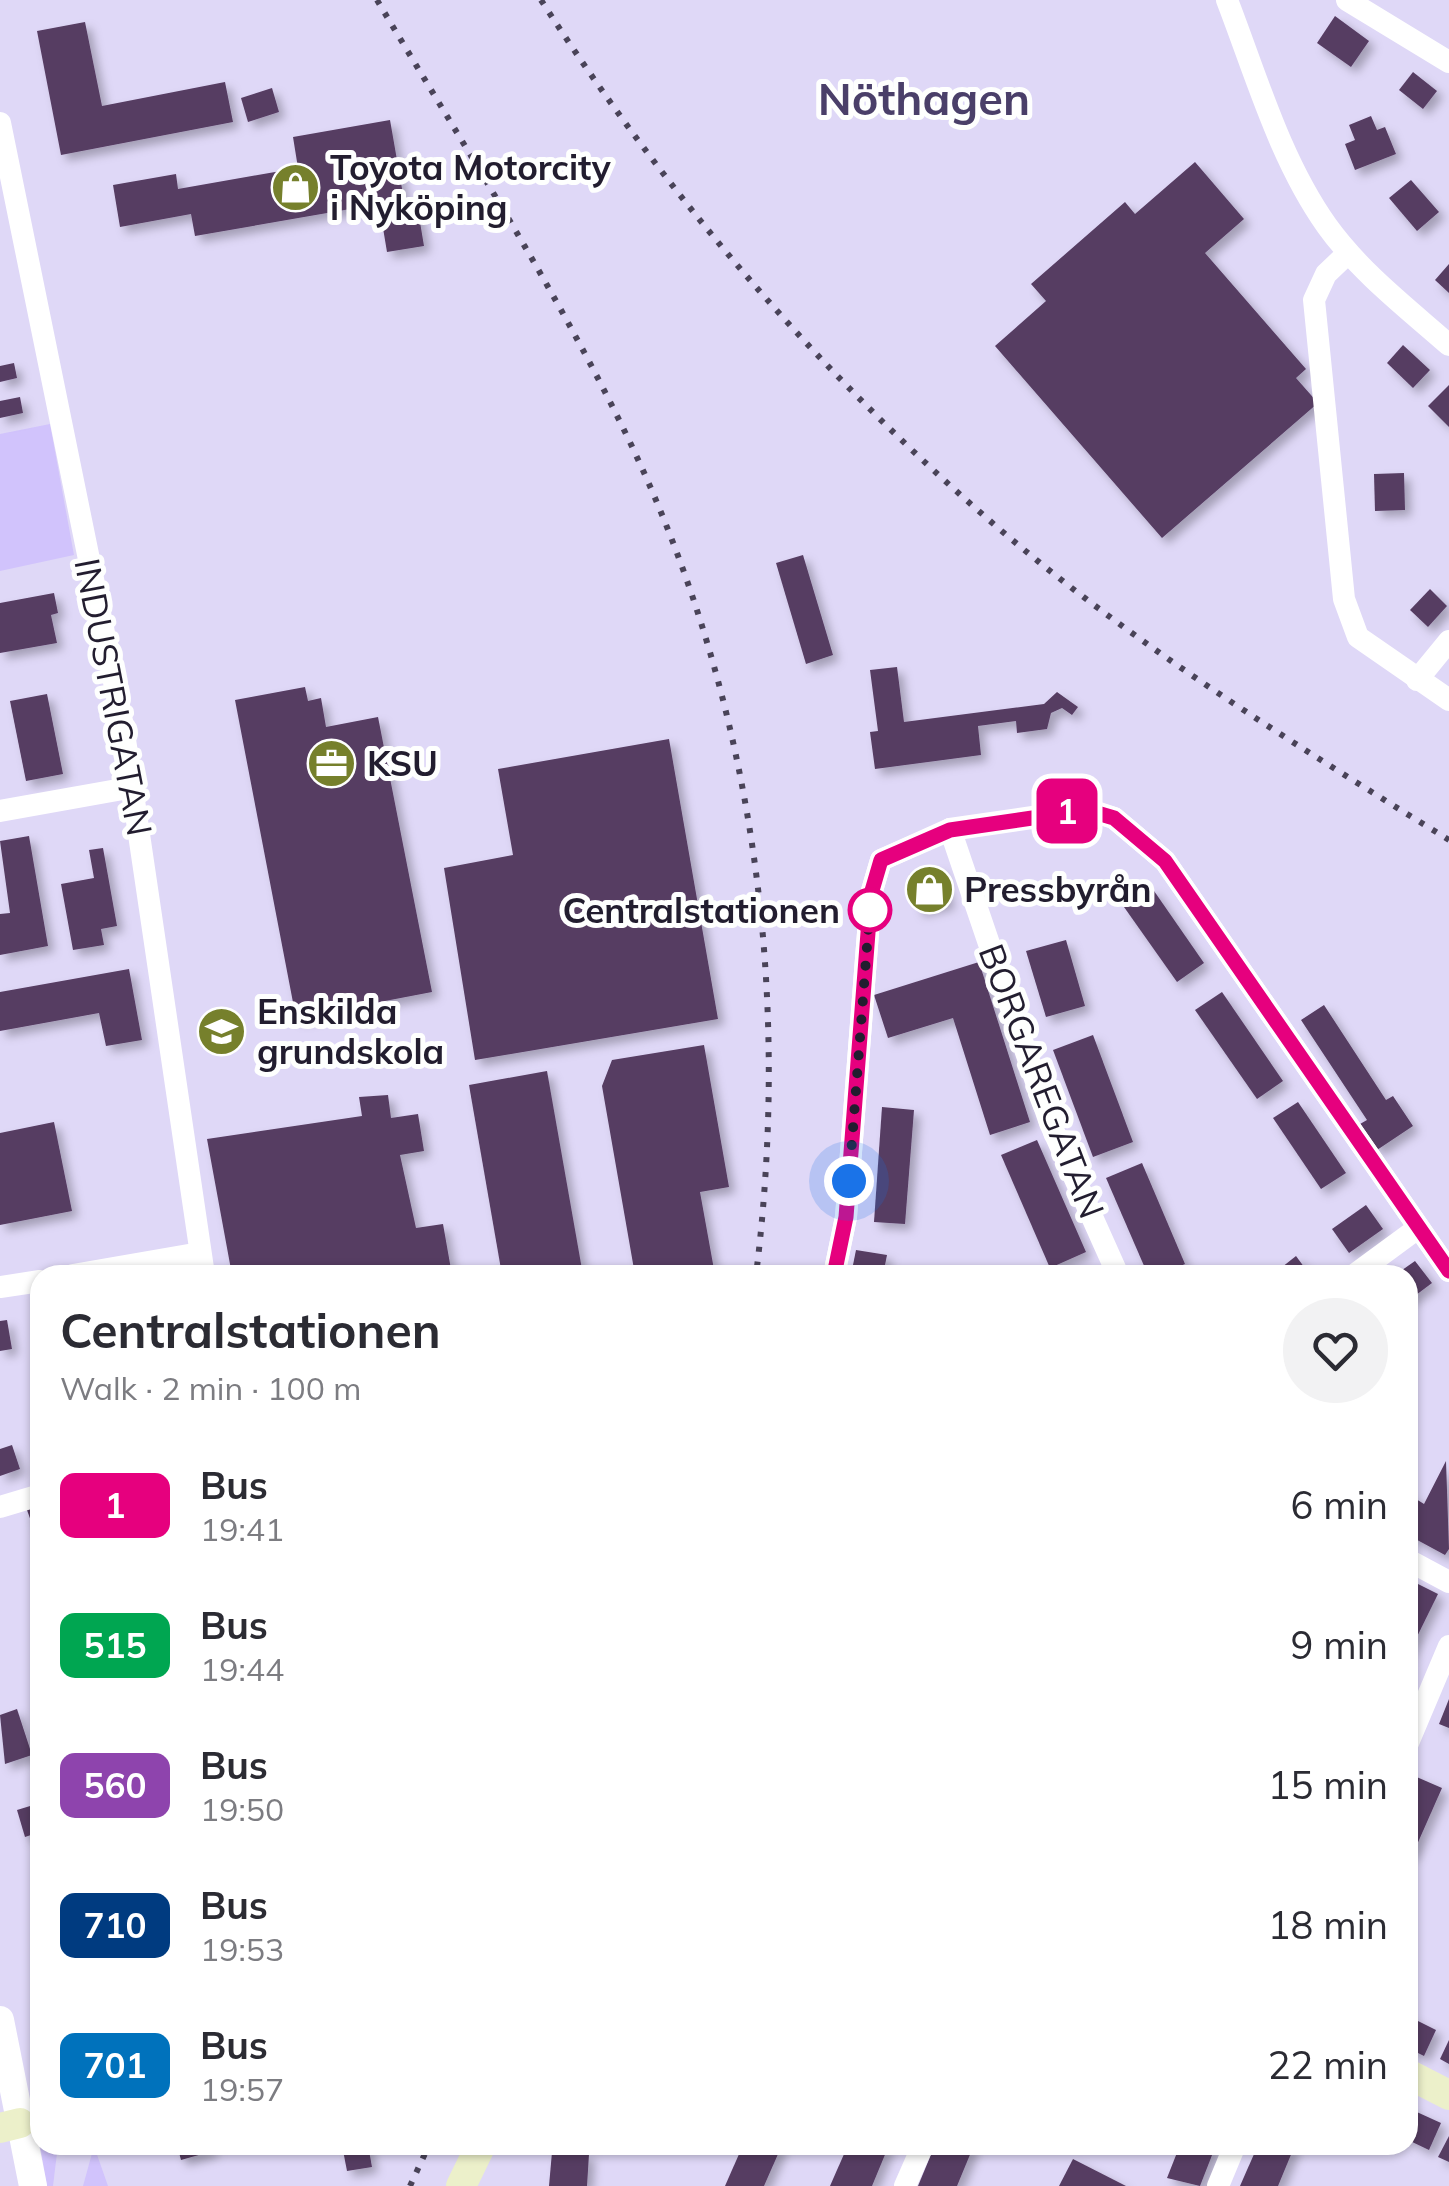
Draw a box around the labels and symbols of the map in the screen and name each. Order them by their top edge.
district label: Nöthagen [818,70,1030,126]
place label: Toyota Motorcity i Nyköping [330,145,612,229]
shop icon: Toyota Motorcity i Nyköping [269,161,321,213]
street label: INDUSTRIGATAN [66,555,162,839]
office icon: KSU [306,737,358,789]
place label: KSU [367,741,438,785]
line badge: 1 [1034,778,1100,844]
shop icon: Pressbyrån [903,863,955,915]
place label: Pressbyrån [964,867,1152,911]
place label: Centralstationen [562,888,840,932]
marker: Centralstationen [849,889,891,931]
street label: BORGAREGATAN [970,938,1114,1224]
place label: Enskilda grundskola [257,989,444,1073]
school or university icon: Enskilda grundskola [196,1005,248,1057]
your location [824,1156,874,1206]

